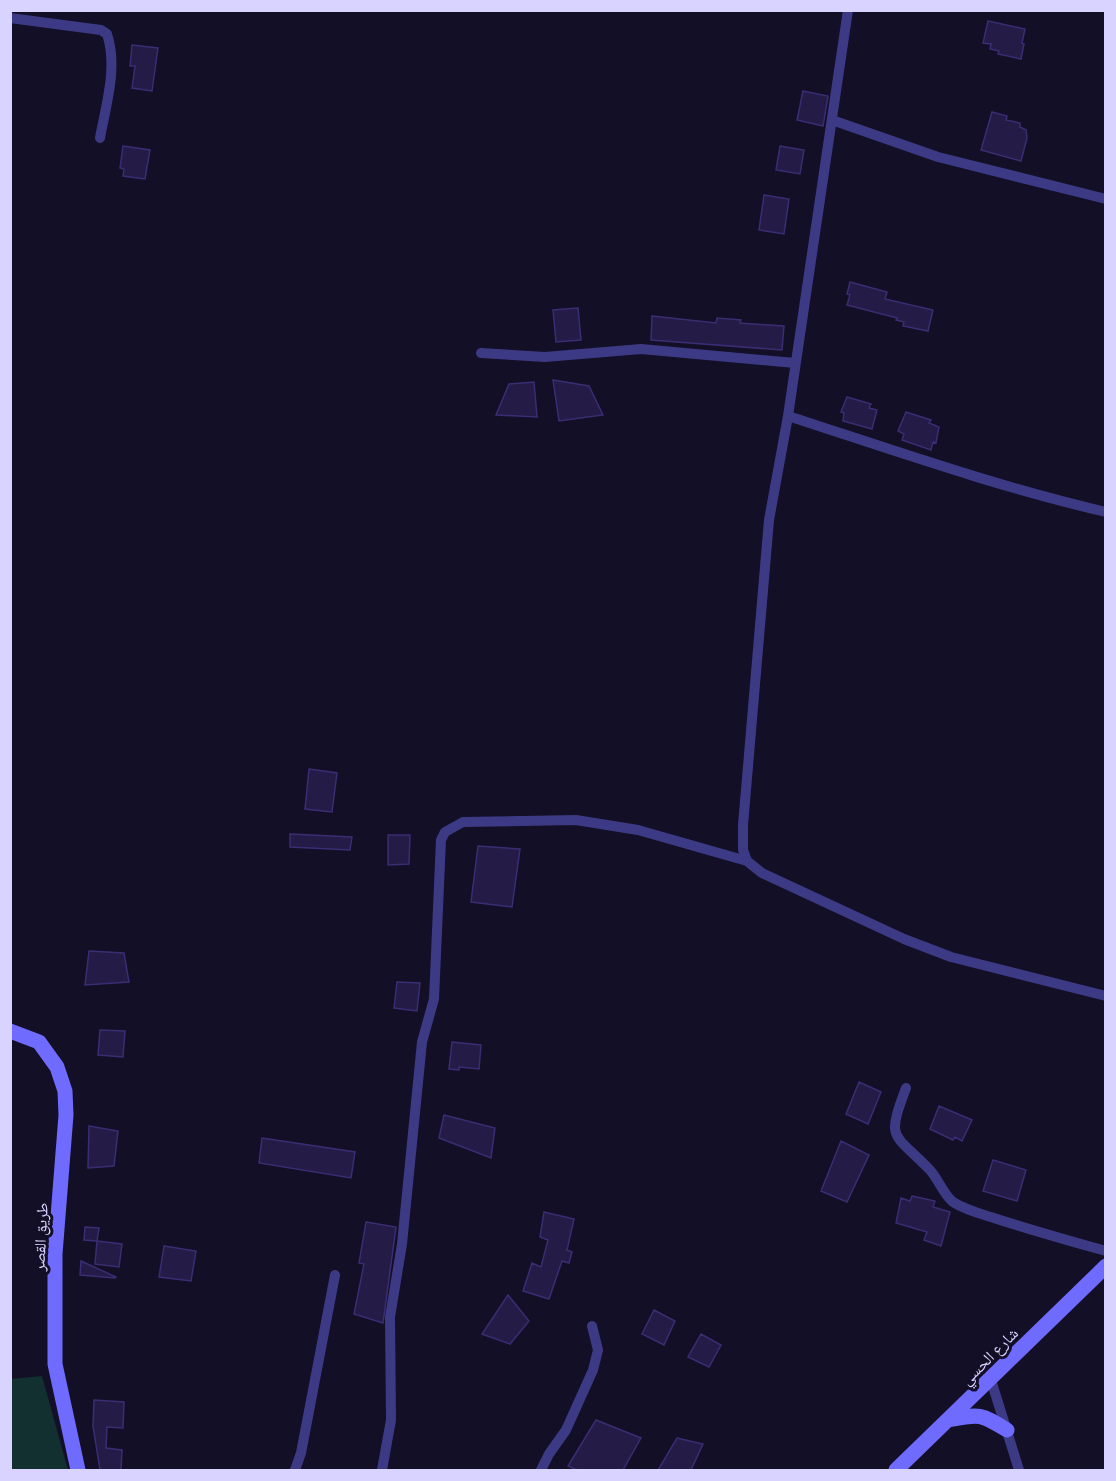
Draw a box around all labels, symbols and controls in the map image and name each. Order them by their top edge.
street label: طريق القصر [29,1202,53,1273]
street label: شارع الحسي [957,1324,1024,1391]

